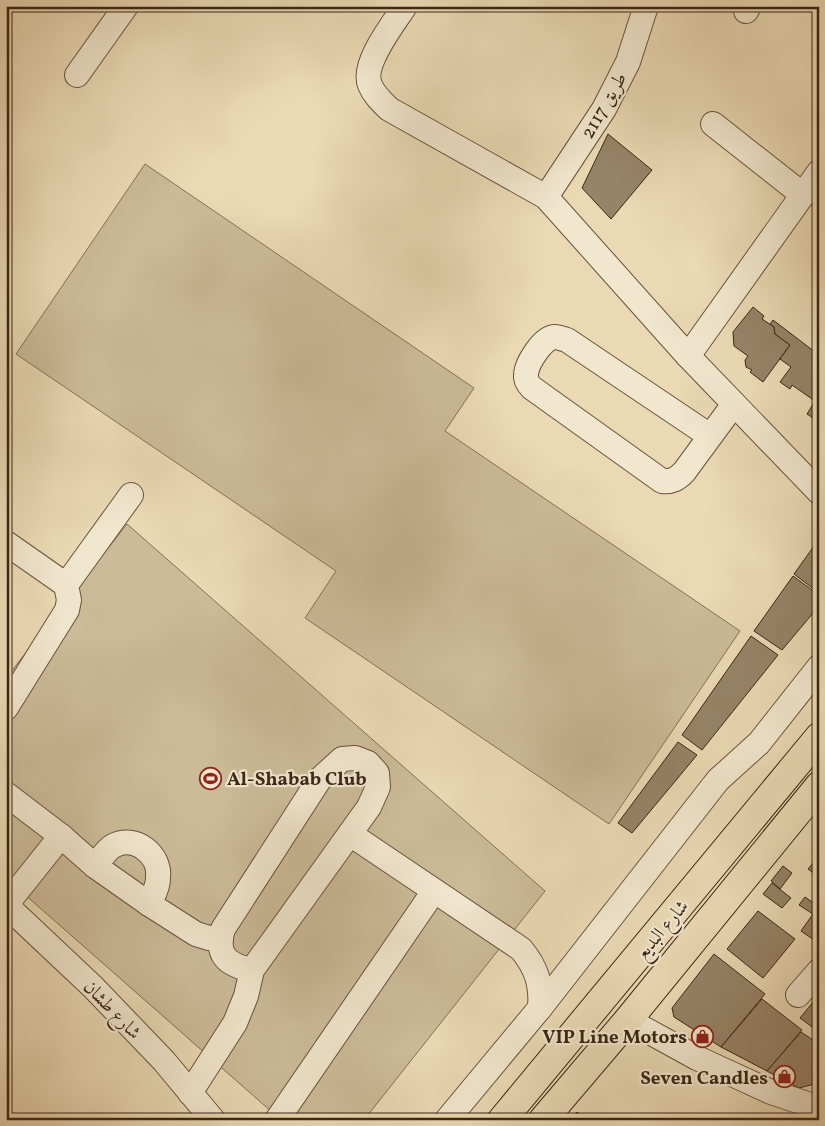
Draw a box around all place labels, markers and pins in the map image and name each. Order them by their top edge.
sports icon: Al-Shabab Club [199,766,223,790]
place label: Al-Shabab Club [227,767,367,793]
shop icon: VIP Line Motors [691,1024,715,1048]
place label: VIP Line Motors [542,1025,687,1051]
shop icon: Seven Candles [772,1065,796,1089]
place label: Seven Candles [640,1066,768,1092]

